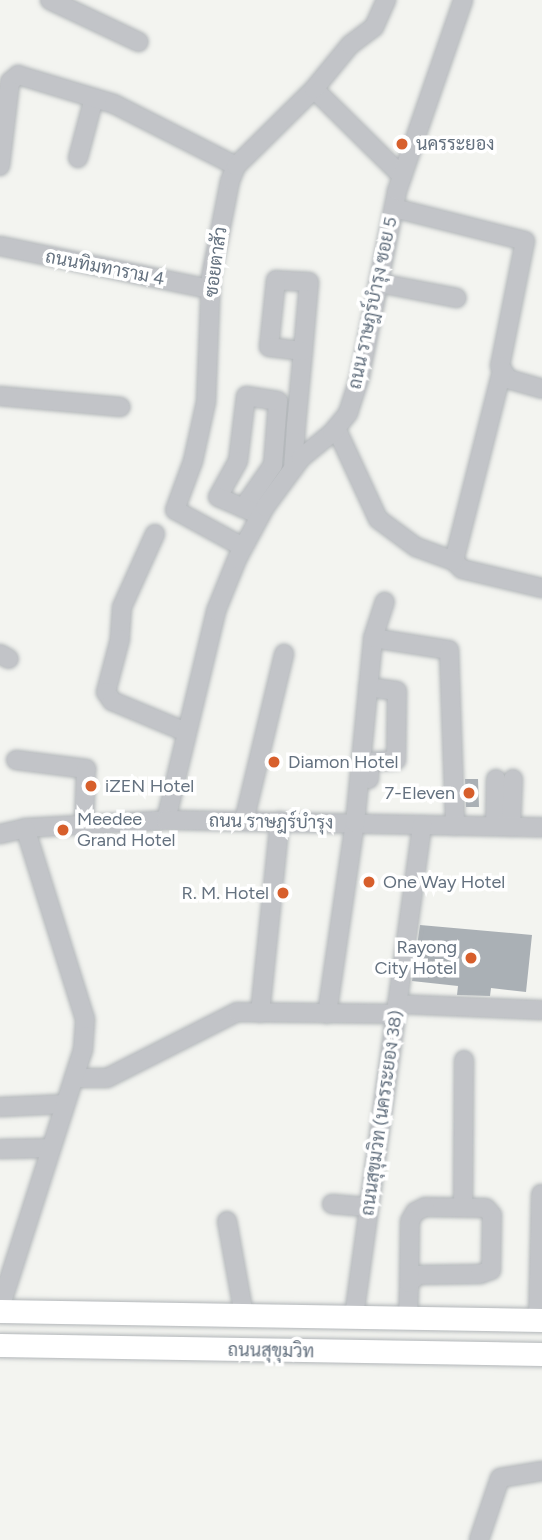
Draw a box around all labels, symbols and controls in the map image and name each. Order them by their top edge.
place label: นครระยอง [416,133,494,155]
marker: นครระยอง [394,136,410,152]
street label: ถนน ราษฎร์บำรุง ซอย 5 [344,215,402,391]
street label: ซอยตาสัว [200,225,232,299]
street label: ถนนทิมทาราม 4 [44,246,166,290]
place label: Diamon Hotel [288,751,398,773]
marker: Diamon Hotel [266,754,282,770]
place label: iZEN Hotel [105,775,194,797]
marker: iZEN Hotel [83,778,99,794]
place label: 7-Eleven [385,782,455,804]
marker: 7-Eleven [461,785,477,801]
place label: Meedee Grand Hotel [77,809,175,852]
street label: ถนน ราษฎร์บำรุง [209,810,333,834]
marker: Meedee Grand Hotel [55,822,71,838]
place label: One Way Hotel [383,871,505,893]
marker: One Way Hotel [361,874,377,890]
place label: R. M. Hotel [182,882,269,904]
marker: R. M. Hotel [275,885,291,901]
place label: Rayong City Hotel [375,937,457,979]
marker: Rayong City Hotel [463,950,479,966]
street label: ถนนสุขุมวิท (นครระยอง 38) [357,1009,407,1217]
street label: ถนนสุขุมวิท [228,1339,314,1363]

